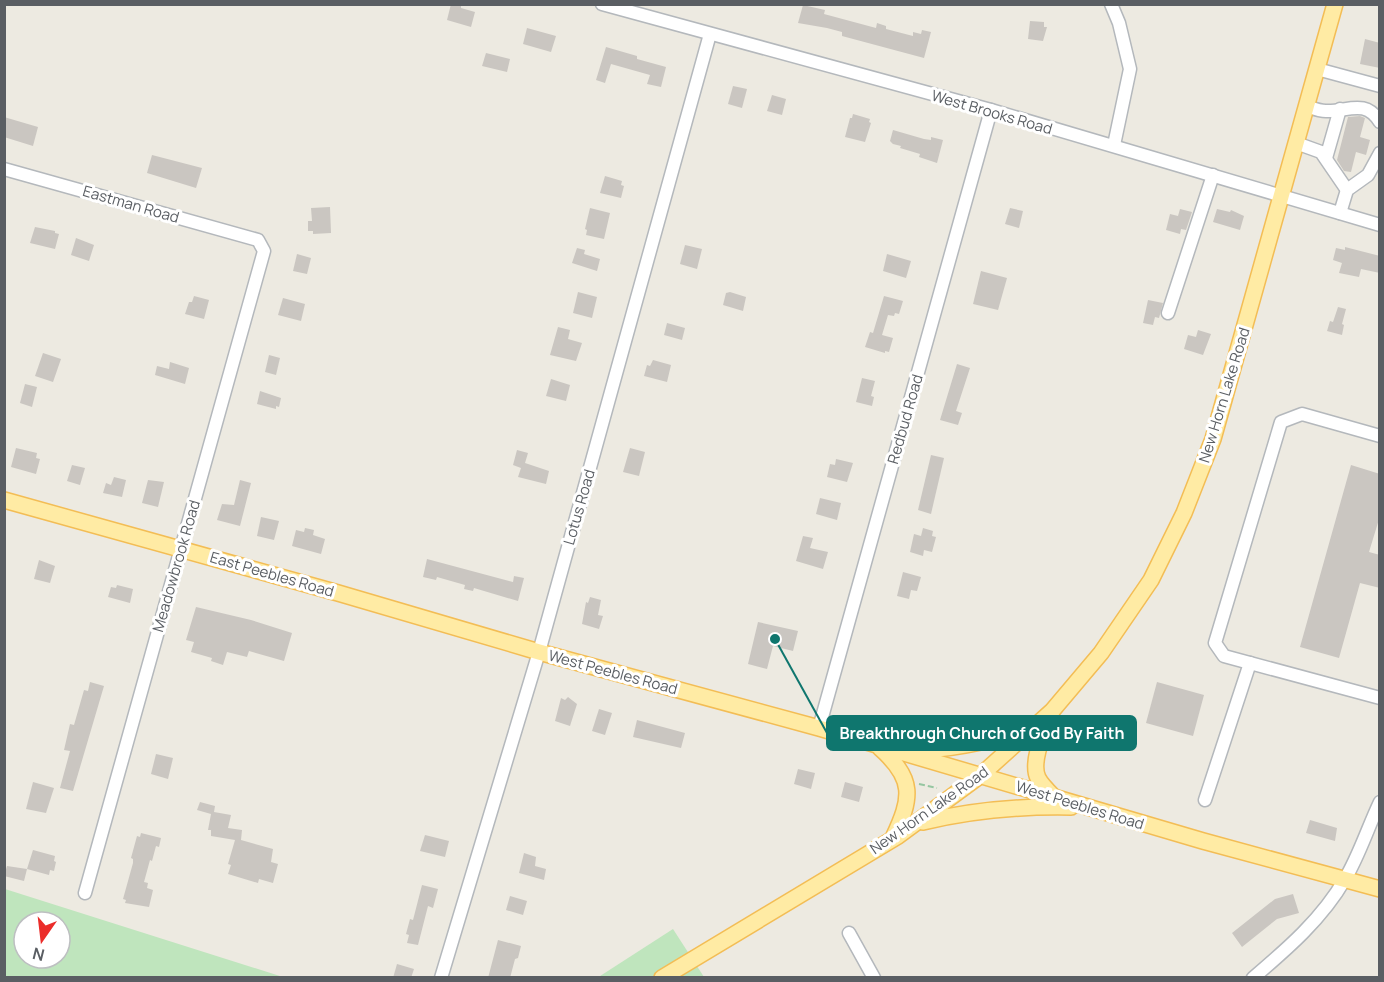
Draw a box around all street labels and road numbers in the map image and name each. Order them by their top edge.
street label: West Brooks Road [929,85,1055,139]
street label: Eastman Road [80,180,182,228]
street label: New Horn Lake Road [1193,325,1255,465]
street label: Redbud Road [882,372,928,466]
street label: Lotus Road [558,467,600,547]
street label: Meadowbrook Road [147,498,205,634]
street label: East Peebles Road [208,546,336,602]
street label: West Peebles Road [546,645,680,699]
street label: New Horn Lake Road [866,761,992,859]
street label: West Peebles Road [1013,776,1147,834]

